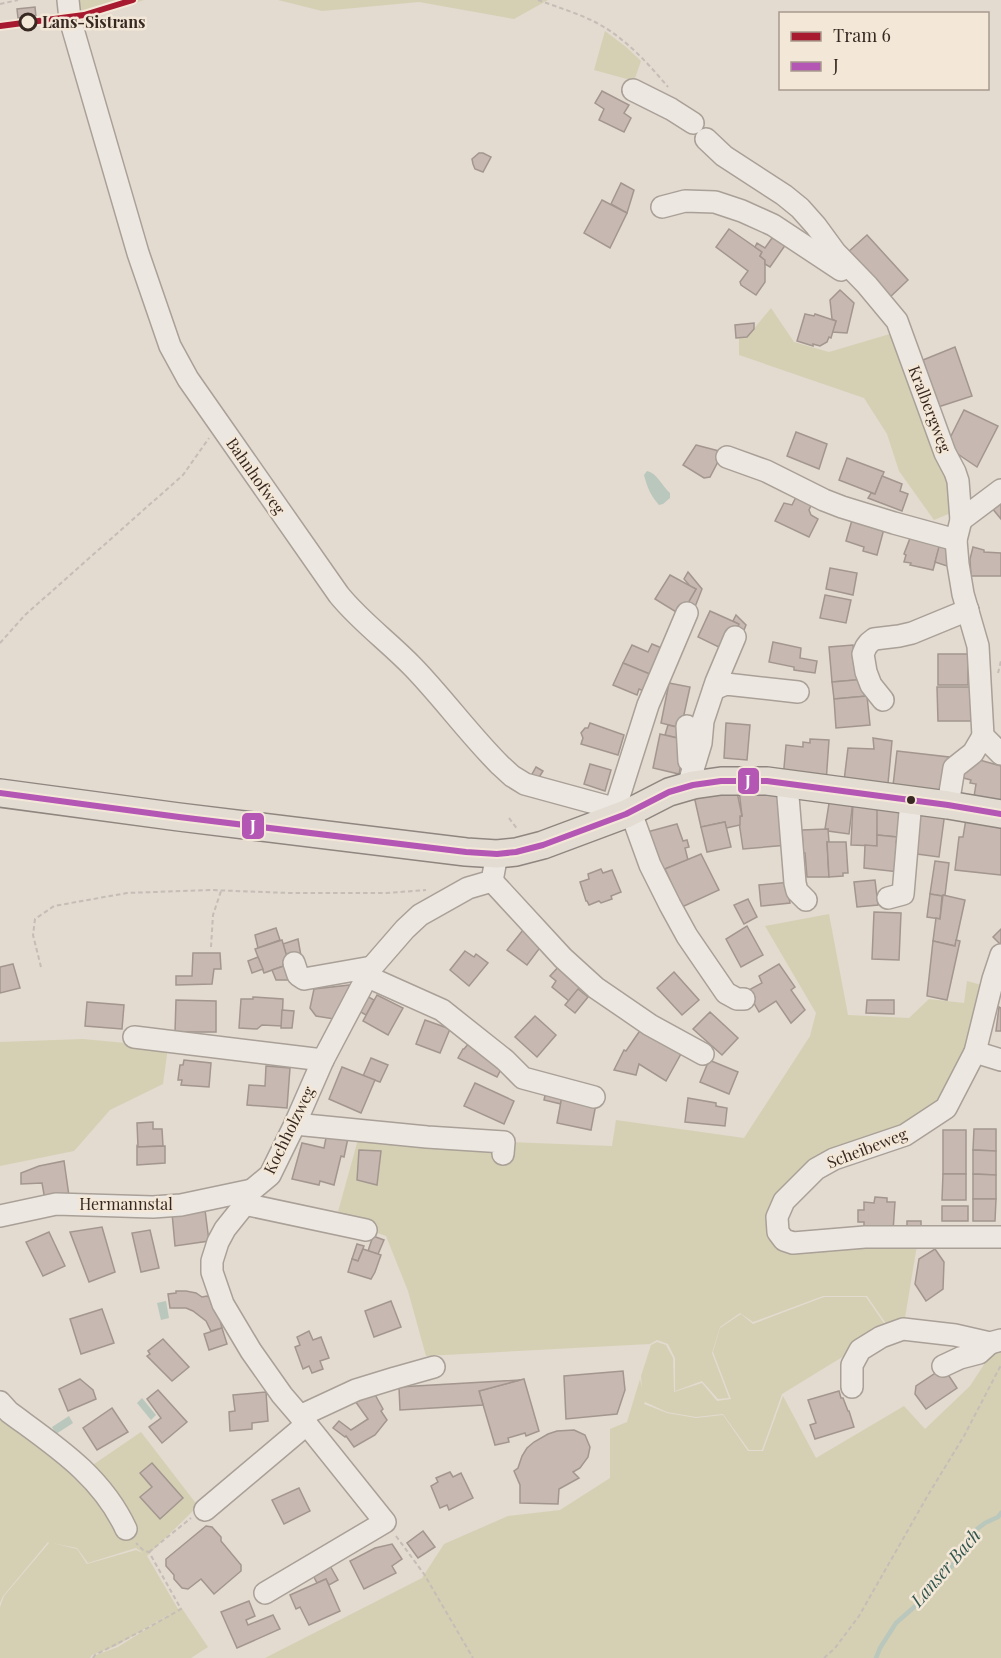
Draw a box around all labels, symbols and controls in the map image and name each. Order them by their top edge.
place label: Lans-Sistrans [42,11,145,32]
legend [779,12,989,90]
marker: Lans-Sistrans [19,13,37,31]
text: Tram 6 [833,23,891,47]
text: J [832,53,839,77]
street label: Kralbergweg [904,362,957,456]
street label: Bahnhofweg [222,433,291,519]
line badge: J [737,767,760,795]
text: J [744,770,751,791]
unlabelled marker [905,794,917,806]
line badge: J [241,812,265,840]
text: J [249,815,256,836]
street label: Kochholzweg [258,1082,319,1177]
street label: Scheibeweg [824,1122,910,1172]
street label: Hermannstal [79,1193,173,1214]
water label: Lanser Bach [904,1523,986,1612]

